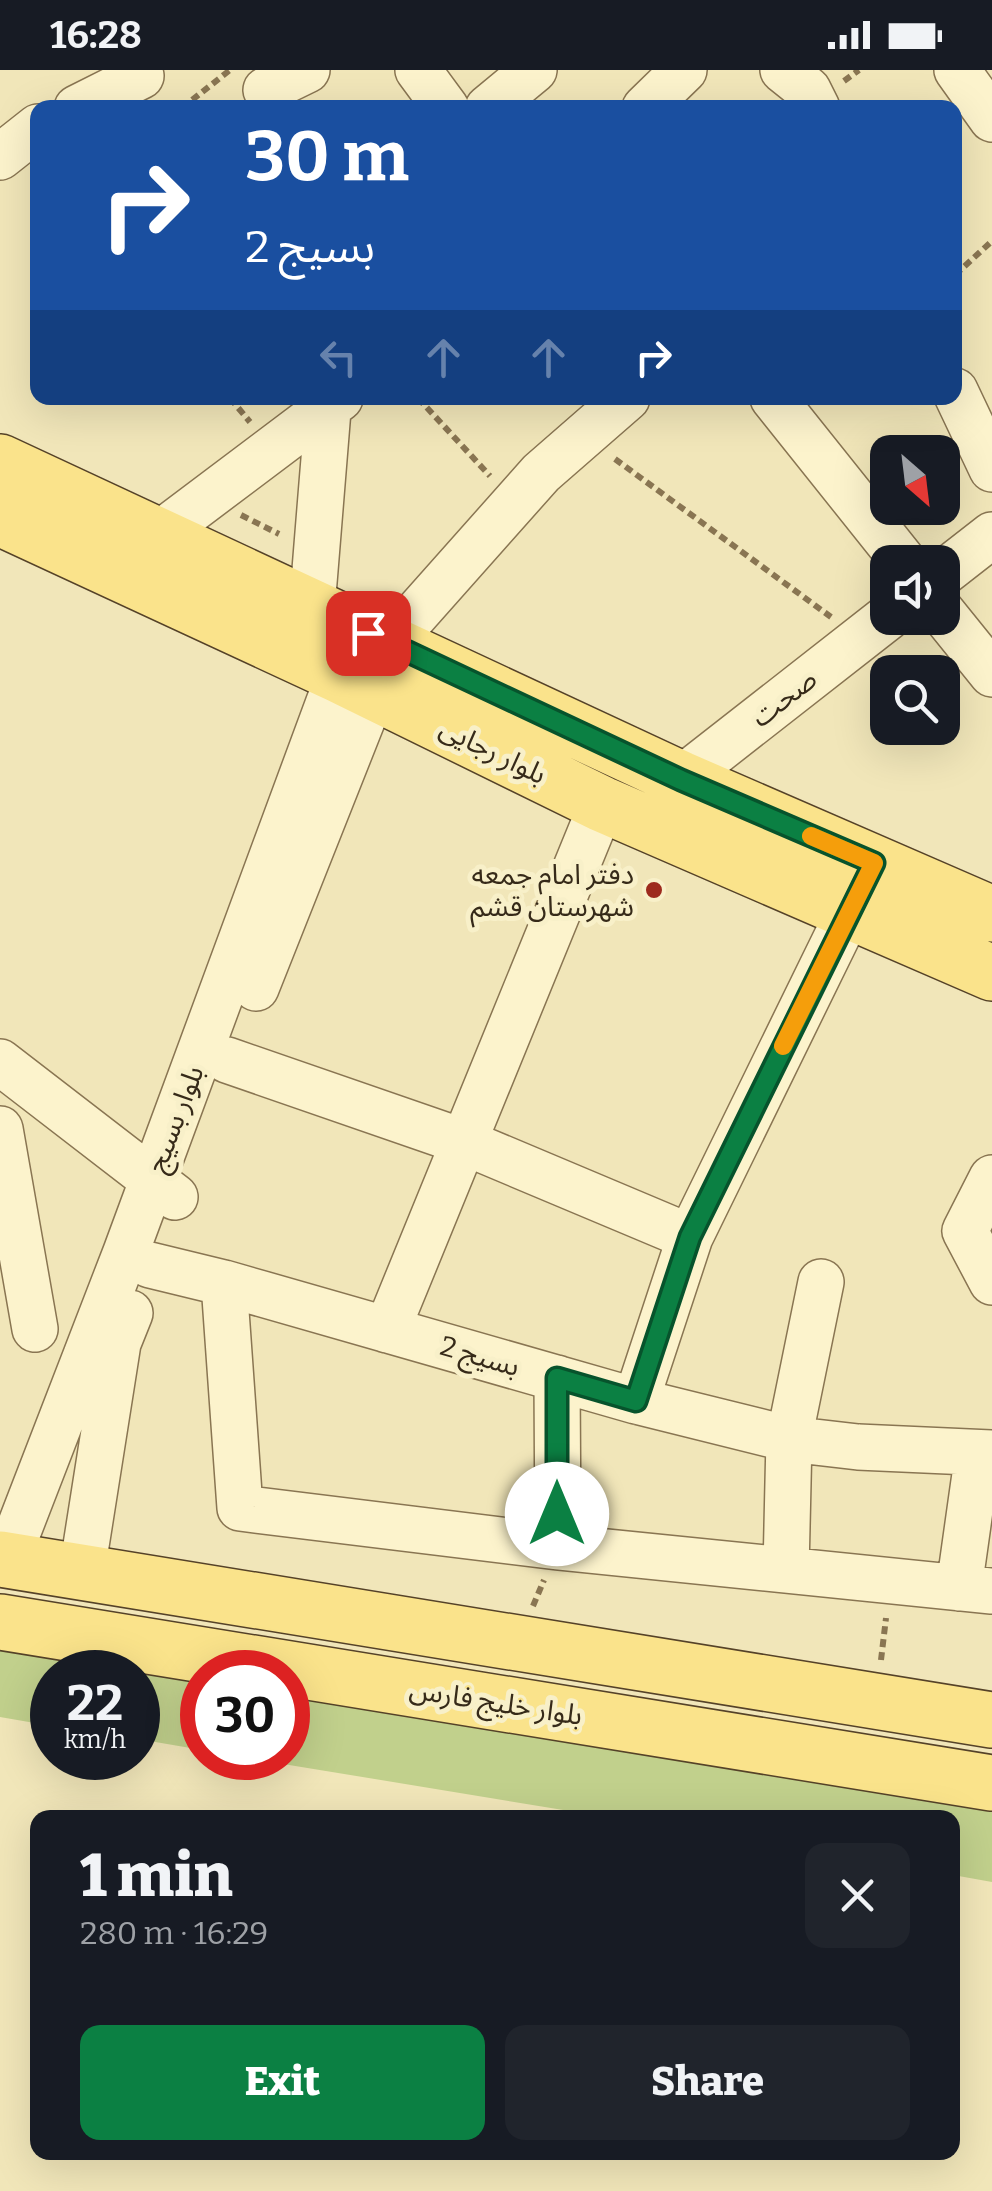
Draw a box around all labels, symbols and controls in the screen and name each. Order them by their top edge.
text: 16:28 [50,12,142,58]
text: 30 m [245,115,409,199]
icon: right [80,140,210,270]
text: بسیج 2 [245,220,375,274]
icon: left [311,330,366,385]
icon: ahead [416,330,471,385]
icon: ahead [521,330,576,385]
icon: right [626,330,681,385]
north arrow [870,435,960,525]
map controls [870,435,960,745]
button: sound [870,545,960,635]
pin [326,591,411,676]
icon: arrive [341,606,396,661]
button: search [870,655,960,745]
street label: صحت [745,662,823,734]
street label: بلوار رجایی [434,711,552,791]
place label: دفتر امام جمعه شهرستان قشم [470,858,634,928]
marker: دفتر امام جمعه شهرستان قشم [643,879,665,901]
street label: بلوار بسیج [140,1061,214,1178]
street label: بسیج 2 [436,1329,523,1387]
position arrow [505,1462,609,1566]
speed limit sign: 30 [180,1650,310,1780]
street label: بلوار خلیج فارس [406,1672,585,1736]
text: 22 [67,1673,123,1733]
text: km/h [64,1725,126,1755]
text: 1 min [80,1840,233,1912]
button: close [805,1843,910,1948]
text: 280 m · 16:29 [80,1914,268,1952]
button: Exit [80,2025,485,2140]
button: Share [505,2025,910,2140]

